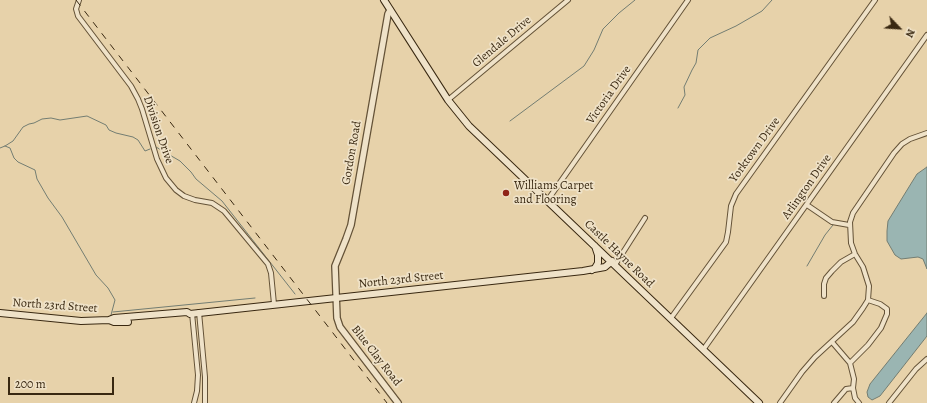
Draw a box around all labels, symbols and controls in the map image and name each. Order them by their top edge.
north arrow [879,8,919,48]
street label: Glendale Drive [470,13,534,71]
text: N [902,26,919,40]
street label: Victoria Drive [584,63,634,127]
street label: Division Drive [140,94,176,166]
street label: Yorktown Drive [727,115,783,185]
street label: Gordon Road [339,120,365,186]
street label: Arlington Drive [779,152,835,222]
place label: Williams Carpet and Flooring [514,179,593,207]
marker: Williams Carpet and Flooring [501,188,511,198]
street label: Castle Hayne Road [581,217,657,291]
street label: North 23rd Street [358,268,444,292]
street label: North 23rd Street [12,296,98,316]
street label: Blue Clay Road [348,323,404,389]
scale bar [10,369,116,395]
text: 200 m [15,376,46,392]

